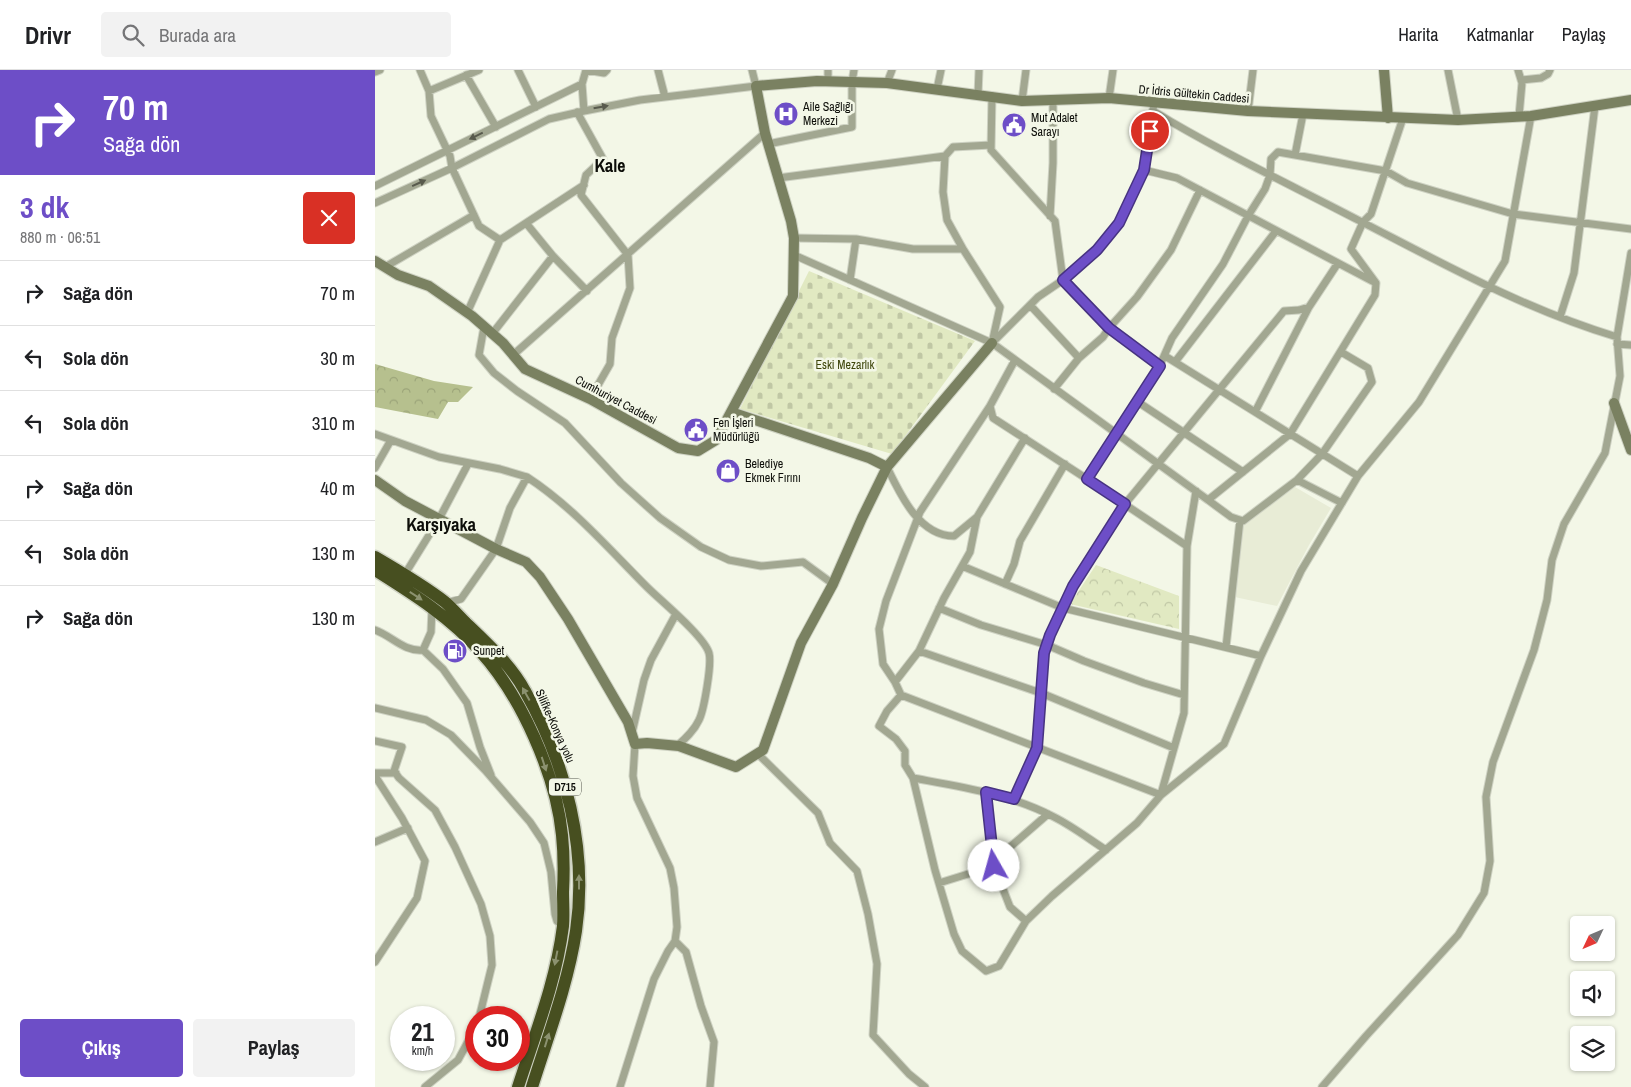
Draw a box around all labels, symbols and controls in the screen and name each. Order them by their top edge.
search box [101,12,451,57]
text: Drivr [25,19,71,51]
icon: search [119,21,147,49]
text: Burada ara [159,22,236,48]
text: Harita [1398,22,1438,47]
text: Katmanlar [1466,22,1534,47]
text: Paylaş [1562,22,1606,47]
street label: Dr İdris Gültekin Caddesi [1138,81,1250,107]
text: 70 m [103,84,168,131]
icon: right [20,90,85,155]
place label: Aile Sağlığı Merkezi [802,99,853,129]
hospital icon: Aile Sağlığı Merkezi [773,101,799,127]
one-way arrow [593,103,609,111]
place label: Mut Adalet Sarayı [1031,110,1078,140]
pin [1129,110,1171,152]
public building icon: Mut Adalet Sarayı [1001,112,1027,138]
icon: arrive [1136,117,1164,145]
text: Sağa dön [103,129,180,159]
one-way arrow [468,132,483,141]
district label: Kale [594,153,626,178]
one-way arrow [412,178,426,186]
text: 3 dk [20,187,69,227]
button: close [303,192,355,244]
text: 880 m · 06:51 [20,226,100,248]
icon: right [20,279,48,307]
text: Sağa dön [63,280,133,306]
text: 70 m [320,280,355,306]
icon: left [20,344,48,372]
text: Sola dön [63,345,129,371]
text: 30 m [320,345,355,371]
park label: Eski Mezarlık [815,357,875,373]
street label: Cumhuriyet Caddesi [572,372,660,428]
icon: left [20,409,48,437]
text: Sola dön [63,410,129,436]
text: 310 m [312,410,355,436]
place label: Fen İşleri Müdürlüğü [713,415,760,445]
public building icon: Fen İşleri Müdürlüğü [683,417,709,443]
place label: Belediye Ekmek Fırını [745,456,801,486]
shop icon: Belediye Ekmek Fırını [715,458,741,484]
icon: right [20,474,48,502]
text: Sağa dön [63,475,133,501]
text: 40 m [320,475,355,501]
district label: Karşıyaka [406,512,477,537]
icon: left [20,539,48,567]
text: Sola dön [63,540,129,566]
text: 130 m [312,540,355,566]
one-way arrow [410,592,423,601]
icon: right [20,604,48,632]
text: Sağa dön [63,605,133,631]
text: 130 m [312,605,355,631]
fuel station icon: Sunpet [442,638,468,664]
place label: Sunpet [473,643,504,659]
one-way arrow [522,686,530,701]
street label: Silifke-Konya yolu [532,687,578,765]
one-way arrow [541,756,549,771]
road number: D715 [549,779,581,796]
position arrow [967,839,1019,891]
one-way arrow [574,874,582,890]
north arrow [1570,916,1615,961]
map controls [1570,916,1615,1071]
one-way arrow [552,951,560,967]
button: sound [1570,971,1615,1016]
speed limit sign: 30 [465,1006,530,1071]
text: 21 [411,1015,434,1049]
button: Çıkış [20,1019,183,1077]
button: Paylaş [193,1019,355,1077]
button: layers [1570,1026,1615,1071]
one-way arrow [543,1033,551,1048]
text: km/h [412,1043,433,1059]

